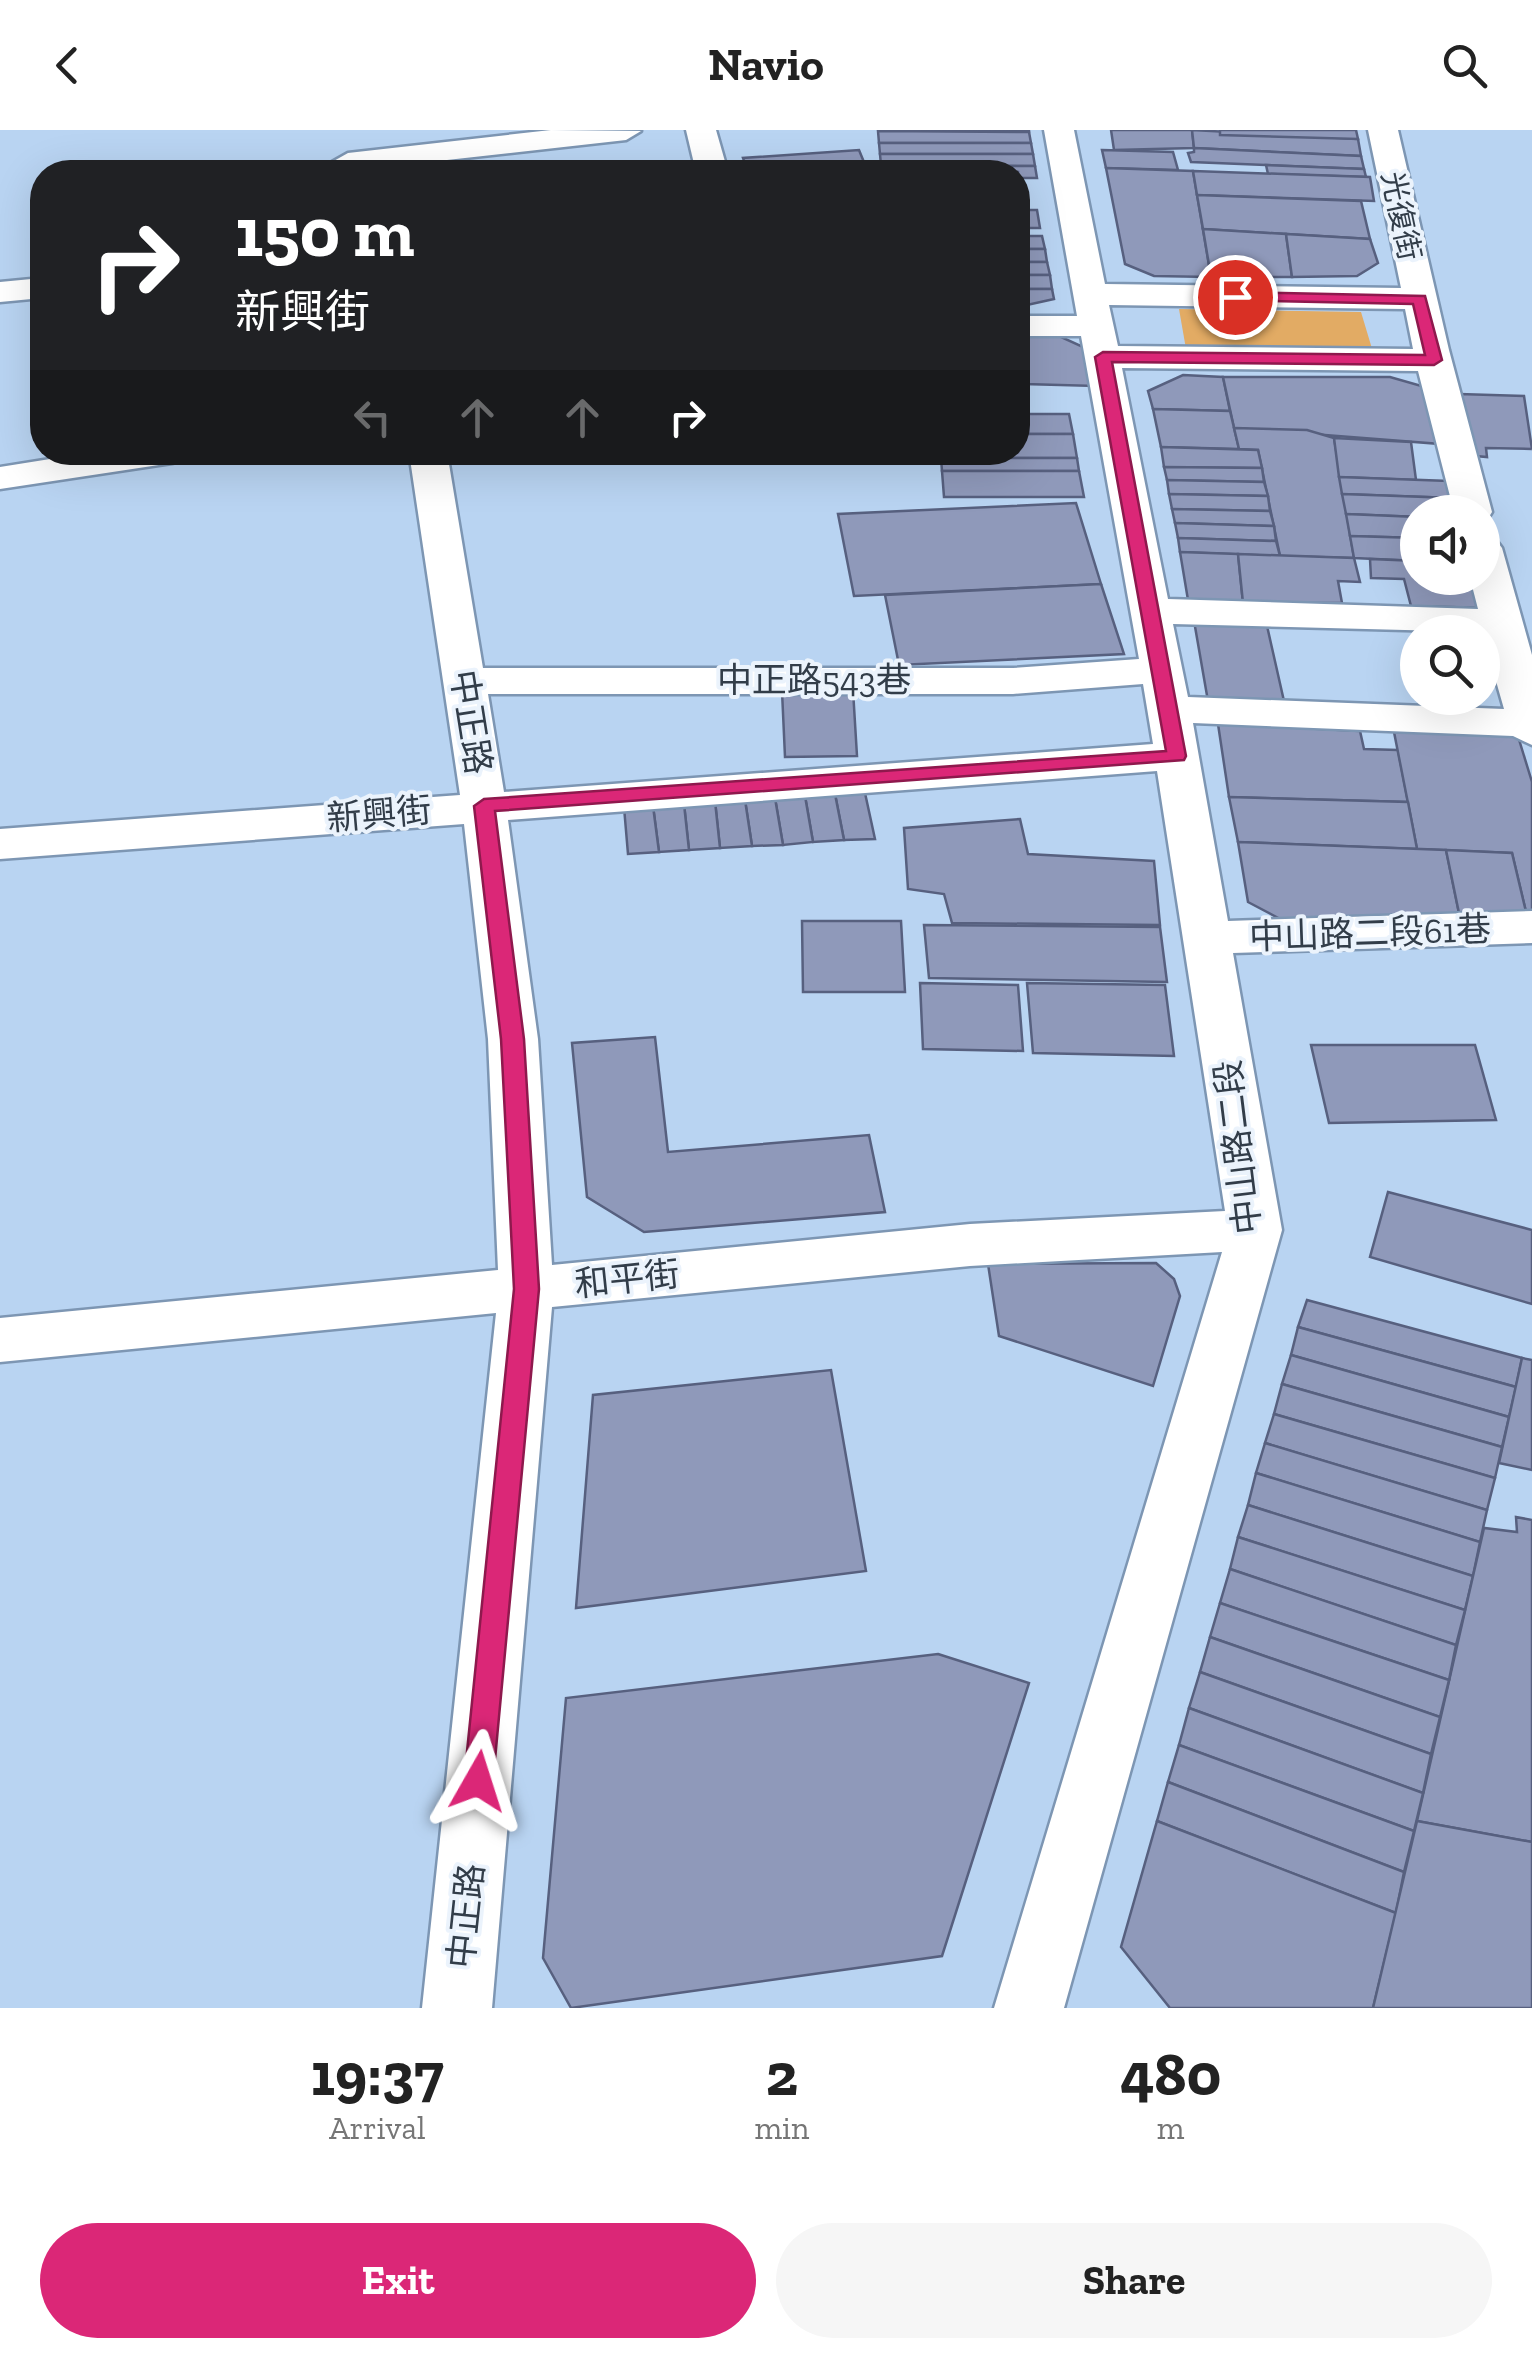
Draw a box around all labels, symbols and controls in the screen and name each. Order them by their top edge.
icon: back [40,38,95,93]
text: Navio [708,38,824,92]
icon: search [1437,38,1492,93]
street label: 光復街 [1374,168,1428,264]
text: 150 m [235,190,415,274]
icon: right [70,200,200,330]
pin [1193,255,1278,340]
icon: arrive [1208,270,1263,325]
text: 新興街 [235,285,370,339]
icon: left [345,390,400,445]
icon: ahead [450,390,505,445]
icon: ahead [555,390,610,445]
icon: right [660,390,715,445]
map controls [1400,495,1500,715]
button: sound [1400,495,1500,595]
button: search [1400,615,1500,715]
street label: 中正路543巷 [717,659,911,701]
street label: 中正路 [442,667,500,777]
street label: 新興街 [325,789,433,839]
street label: 中山路二段61巷 [1248,908,1492,958]
street label: 中山路二段 [1206,1058,1270,1236]
street label: 和平街 [573,1253,681,1305]
position arrow [426,1729,530,1833]
street label: 中正路 [440,1862,492,1970]
text: 19:37 [311,2038,444,2110]
text: 2 [766,2038,798,2110]
text: 480 [1120,2038,1221,2110]
text: Arrival [329,2109,425,2147]
text: min [754,2109,809,2147]
text: m [1157,2109,1184,2147]
button: Exit [40,2223,756,2338]
button: Share [776,2223,1492,2338]

